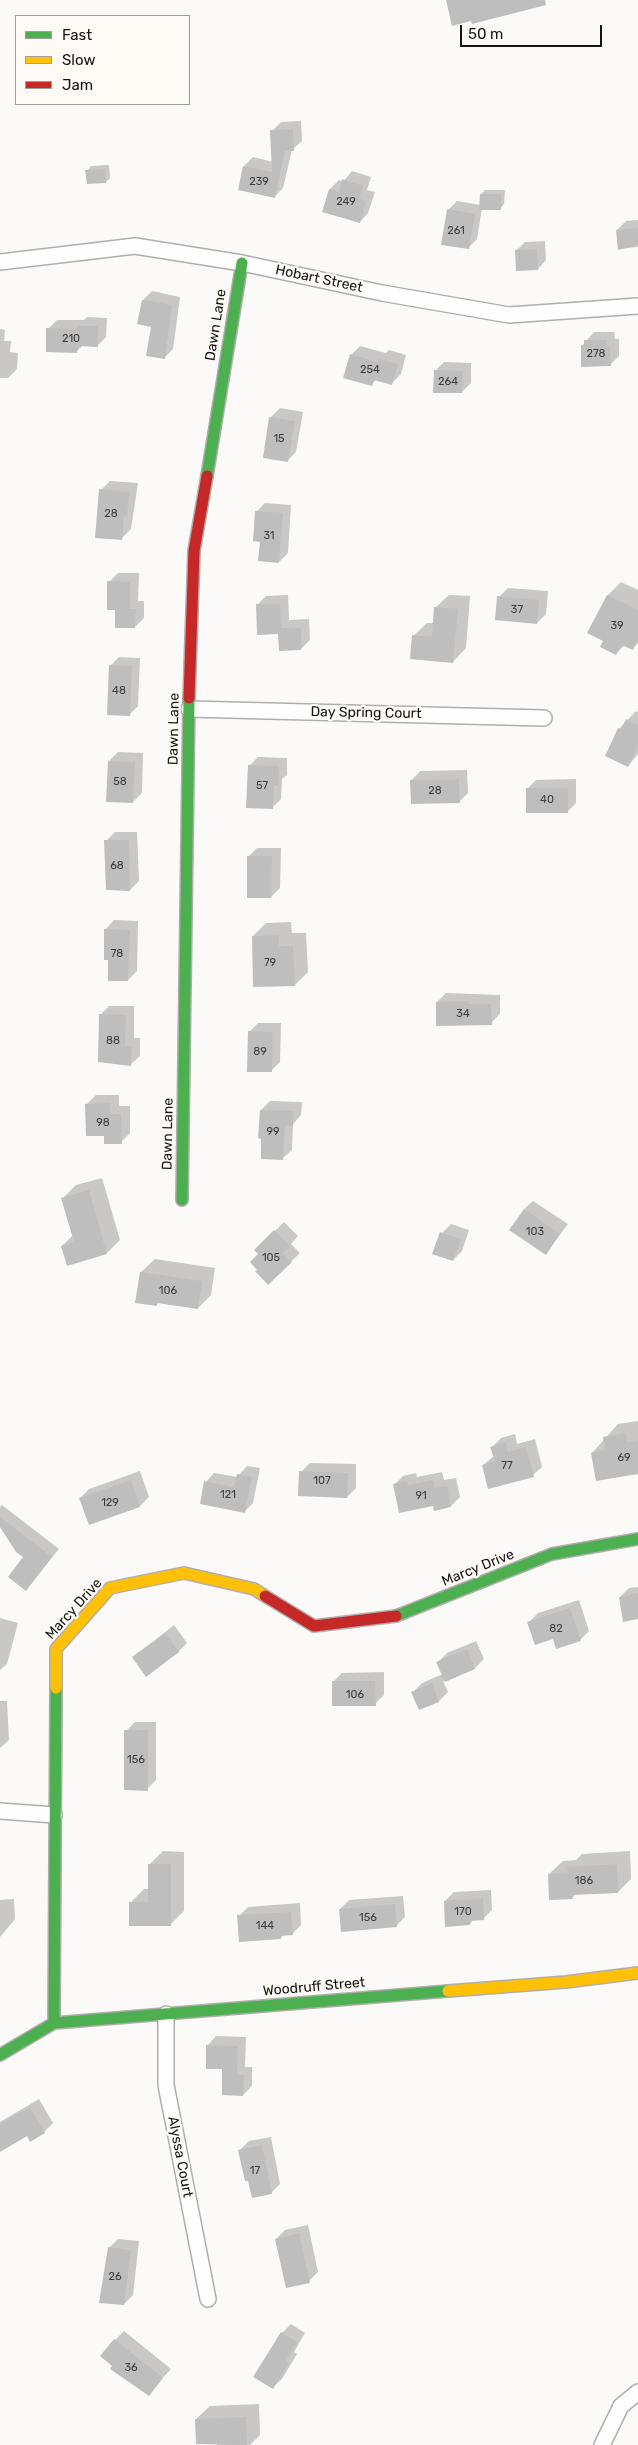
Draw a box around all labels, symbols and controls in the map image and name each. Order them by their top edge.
legend [15,15,190,105]
scale bar [463,15,606,47]
text: 50 m [468,25,503,43]
text: Fast [62,26,92,44]
text: Slow [62,51,95,69]
text: Jam [62,76,93,94]
house number: 239 [249,175,269,189]
house number: 249 [336,195,356,209]
house number: 261 [447,224,465,238]
street label: Hobart Street [274,262,364,296]
street label: Dawn Lane [202,288,230,362]
house number: 210 [62,332,80,346]
house number: 278 [586,347,606,361]
house number: 254 [360,363,380,377]
house number: 264 [438,375,458,389]
house number: 15 [273,432,285,446]
house number: 28 [104,507,118,521]
house number: 31 [263,529,275,543]
house number: 37 [511,603,523,617]
house number: 39 [610,619,624,633]
house number: 48 [112,684,126,698]
street label: Dawn Lane [165,693,183,765]
street label: Day Spring Court [310,704,422,722]
house number: 58 [113,775,127,789]
house number: 57 [256,779,268,793]
house number: 28 [428,784,442,798]
house number: 40 [540,793,554,807]
house number: 68 [110,859,124,873]
house number: 78 [111,947,123,961]
house number: 79 [264,956,276,970]
house number: 34 [456,1007,470,1021]
house number: 88 [106,1034,120,1048]
house number: 89 [253,1045,267,1059]
street label: Dawn Lane [159,1098,177,1170]
house number: 98 [96,1116,110,1130]
house number: 99 [266,1125,280,1139]
house number: 103 [526,1225,544,1239]
house number: 105 [262,1251,280,1265]
house number: 106 [159,1284,177,1298]
house number: 69 [617,1451,631,1465]
house number: 77 [501,1459,513,1473]
house number: 107 [313,1474,331,1488]
house number: 121 [220,1488,236,1502]
house number: 91 [415,1489,427,1503]
house number: 129 [101,1496,119,1510]
street label: Marcy Drive [439,1546,517,1590]
street label: Marcy Drive [42,1575,106,1643]
house number: 82 [549,1622,563,1636]
house number: 106 [346,1688,364,1702]
house number: 156 [127,1753,145,1767]
house number: 186 [575,1874,593,1888]
house number: 170 [454,1905,472,1919]
house number: 156 [359,1911,377,1925]
house number: 144 [256,1919,274,1933]
street label: Woodruff Street [262,1974,366,2000]
street label: Alyssa Court [164,2115,196,2199]
house number: 17 [250,2164,260,2178]
house number: 26 [108,2270,122,2284]
house number: 36 [124,2361,138,2375]

